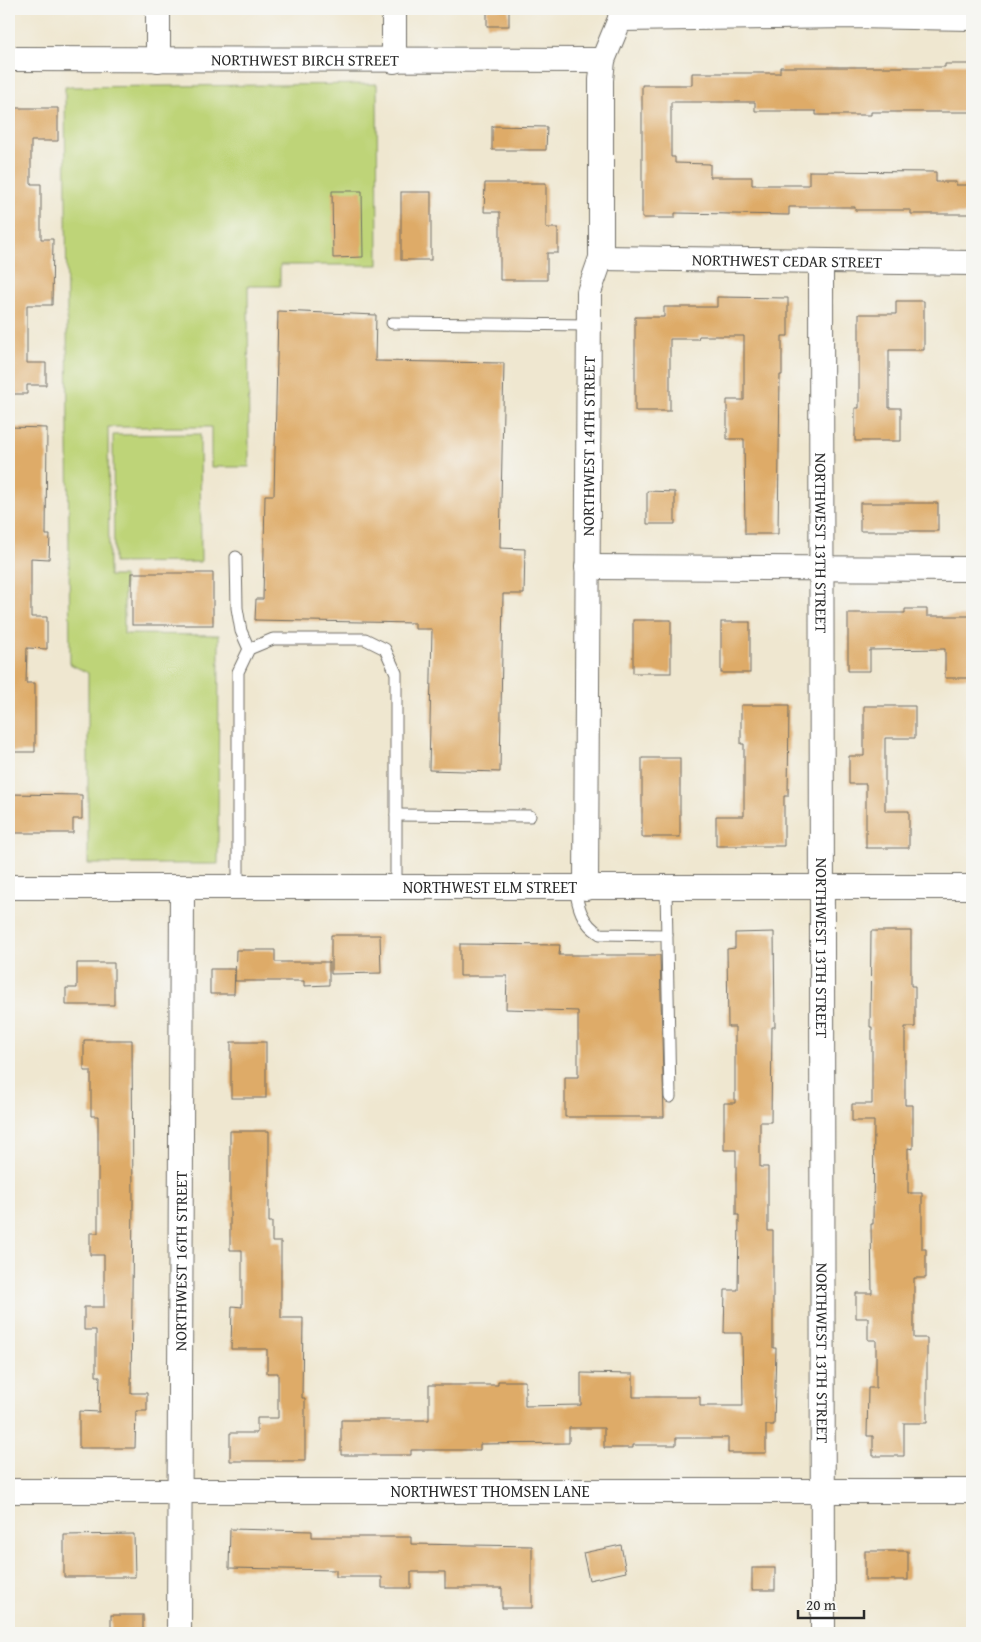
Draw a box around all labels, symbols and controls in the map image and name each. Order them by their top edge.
street label: NORTHWEST BIRCH STREET [211,47,399,72]
street label: NORTHWEST CEDAR STREET [692,247,882,274]
street label: NORTHWEST 14TH STREET [576,356,601,536]
street label: NORTHWEST 13TH STREET [809,453,834,633]
street label: NORTHWEST 13TH STREET [810,858,834,1038]
street label: NORTHWEST ELM STREET [403,875,577,899]
street label: NORTHWEST 16TH STREET [168,1171,193,1351]
street label: NORTHWEST 13TH STREET [810,1263,835,1443]
street label: NORTHWEST THOMSEN LANE [390,1479,590,1503]
scale bar [798,1587,865,1619]
text: 20 m [806,1594,837,1615]

